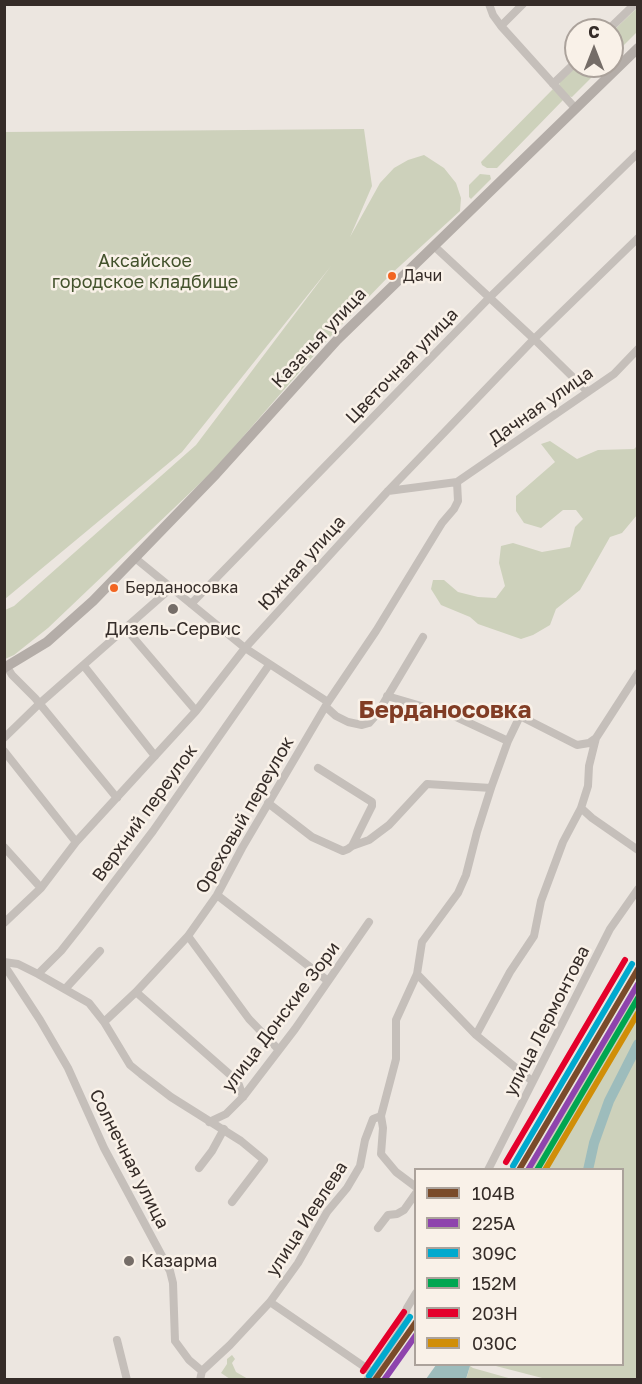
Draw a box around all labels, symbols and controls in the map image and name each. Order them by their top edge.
north arrow [564,18,624,78]
text: С [588,22,600,42]
park label: Аксайское городское кладбище [52,250,238,292]
place label: Дачи [403,266,442,286]
marker: Дачи [386,270,398,282]
street label: Казачья улица [267,283,371,393]
street label: Цветочная улица [341,304,463,428]
street label: Дачная улица [485,362,597,450]
street label: Южная улица [254,511,350,615]
place label: Берданосовка [125,578,238,598]
marker: Берданосовка [108,582,120,594]
marker: Дизель-Сервис [166,602,180,616]
place label: Дизель-Сервис [105,618,241,640]
district label: Берданосовка [359,696,531,724]
street label: Ореховый переулок [191,733,299,897]
street label: Верхний переулок [88,740,202,886]
street label: улица Донские Зори [217,938,345,1096]
street label: улица Лермонтова [500,942,594,1100]
street label: Солнечная улица [85,1086,173,1232]
street label: улица Иевлева [262,1157,352,1281]
legend [414,1168,624,1366]
text: 104В [472,1182,515,1204]
text: 225А [472,1212,515,1234]
text: 309С [472,1242,517,1264]
place label: Казарма [141,1250,217,1272]
marker: Казарма [122,1254,136,1268]
text: 152М [472,1272,517,1294]
text: 203Н [472,1302,518,1324]
text: 030C [472,1332,517,1354]

